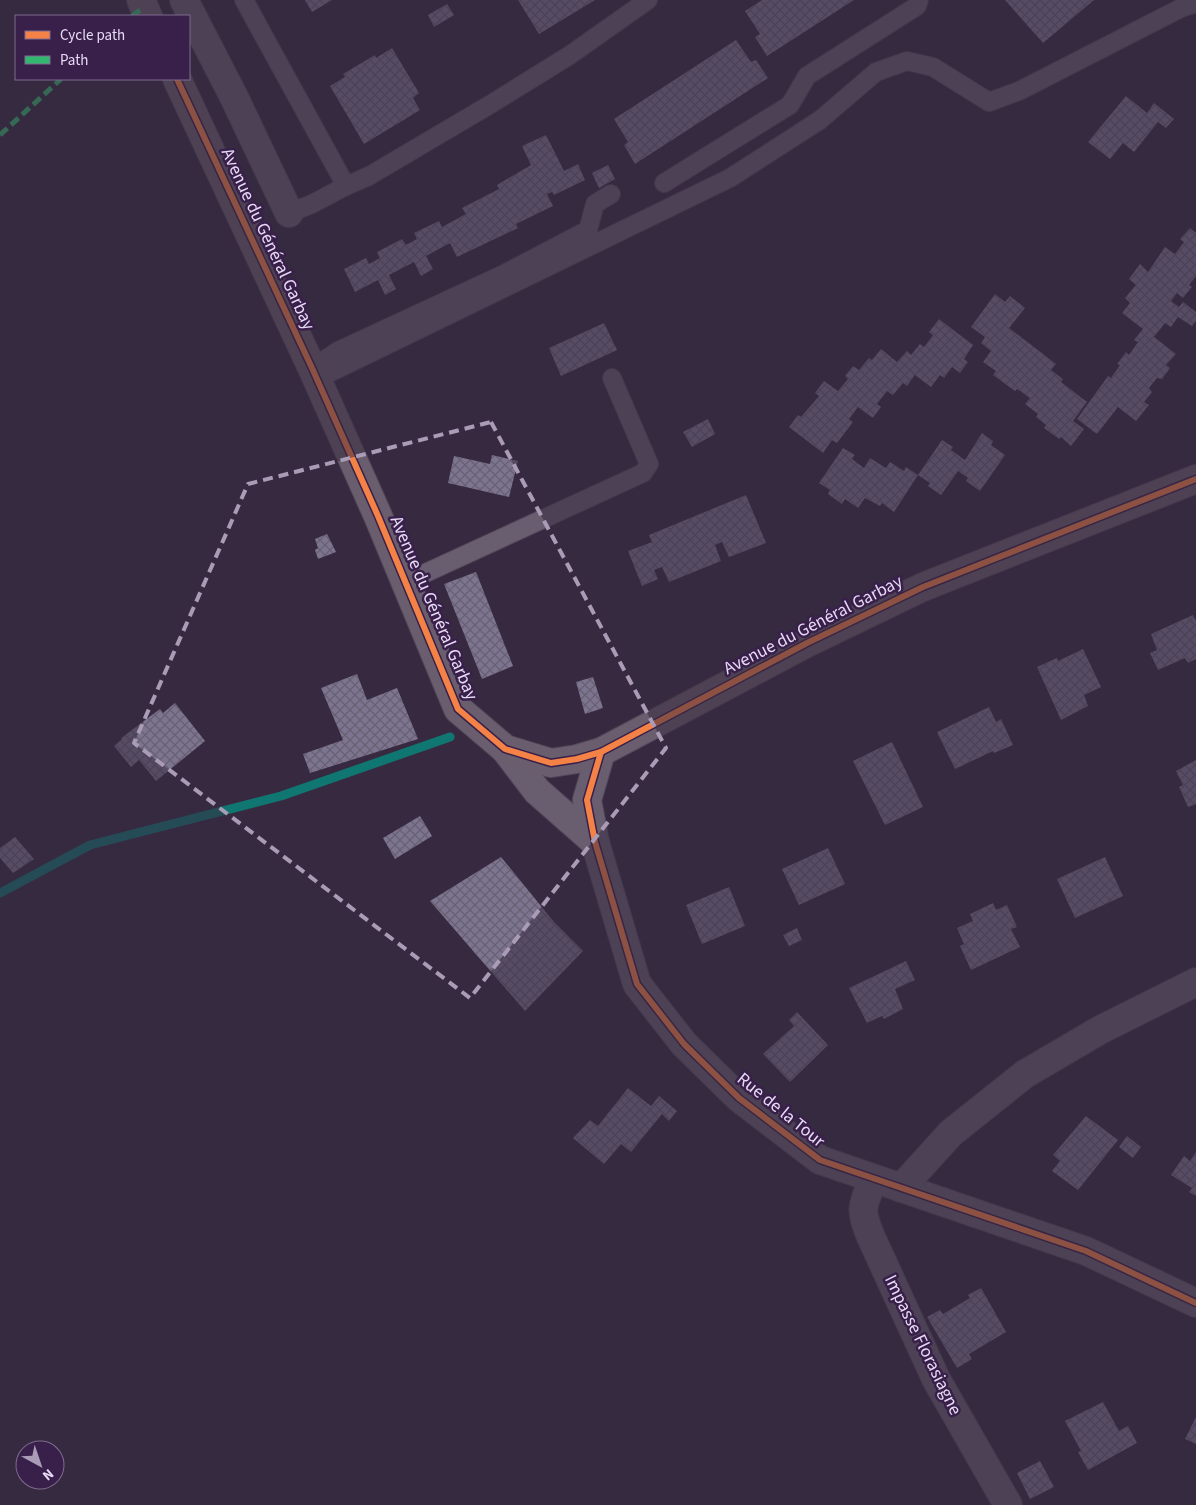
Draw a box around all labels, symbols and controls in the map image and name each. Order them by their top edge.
legend [15,15,190,80]
text: Cycle path [60,25,125,46]
text: Path [60,50,88,71]
street label: Avenue du Général Garbay [215,144,321,335]
street label: Avenue du Général Garbay [384,512,484,705]
street label: Avenue du Général Garbay [719,569,907,681]
street label: Rue de la Tour [732,1067,831,1154]
street label: Impasse Florasiagne [878,1271,968,1419]
north arrow [15,1440,65,1490]
text: N [38,1464,58,1485]

